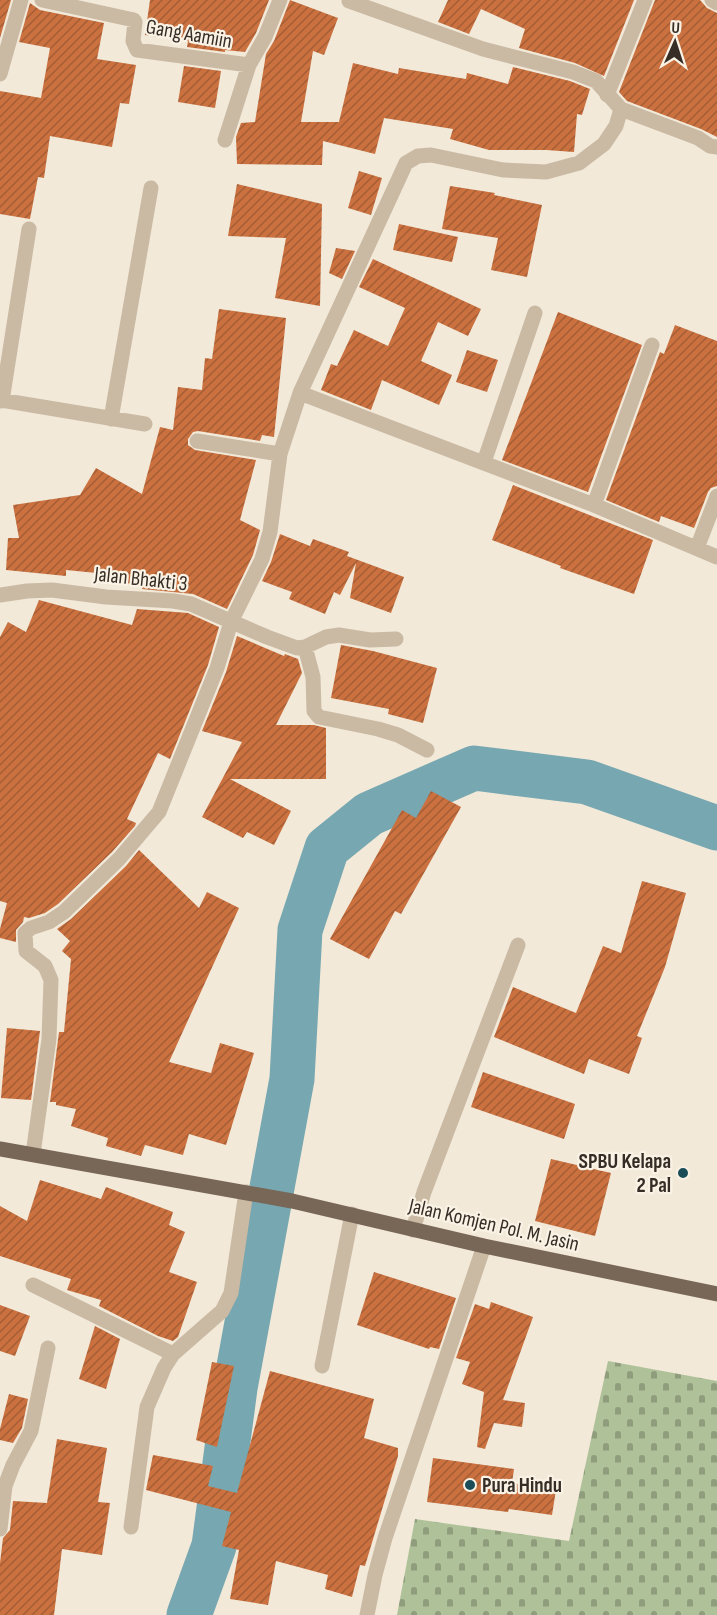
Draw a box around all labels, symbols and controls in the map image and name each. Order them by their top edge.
north arrow [645,12,705,72]
street label: Gang Aamiin [144,14,234,54]
text: U [671,19,680,38]
street label: Jalan Bhakti 3 [92,562,189,596]
place label: SPBU Kelapa 2 Pal [578,1149,671,1198]
marker: SPBU Kelapa 2 Pal [676,1166,690,1180]
street label: Jalan Komjen Pol. M. Jasin [405,1193,582,1257]
place label: Pura Hindu [482,1473,562,1498]
marker: Pura Hindu [463,1478,477,1492]

